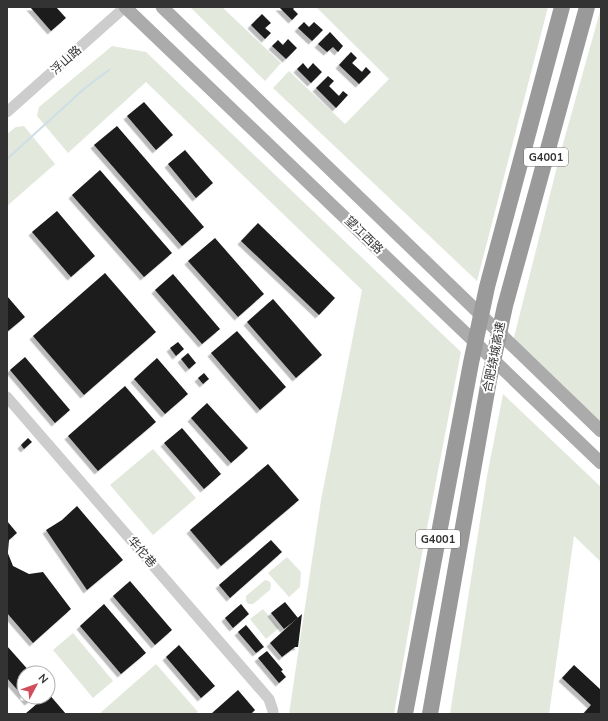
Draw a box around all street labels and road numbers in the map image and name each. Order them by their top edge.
street label: 浮山路 [47,42,85,78]
road number: G4001 [524,148,568,166]
street label: 望江西路 [341,213,387,257]
street label: 合肥绕城高速 [479,320,509,394]
road number: G4001 [416,530,460,548]
street label: 华佗巷 [124,533,160,571]

